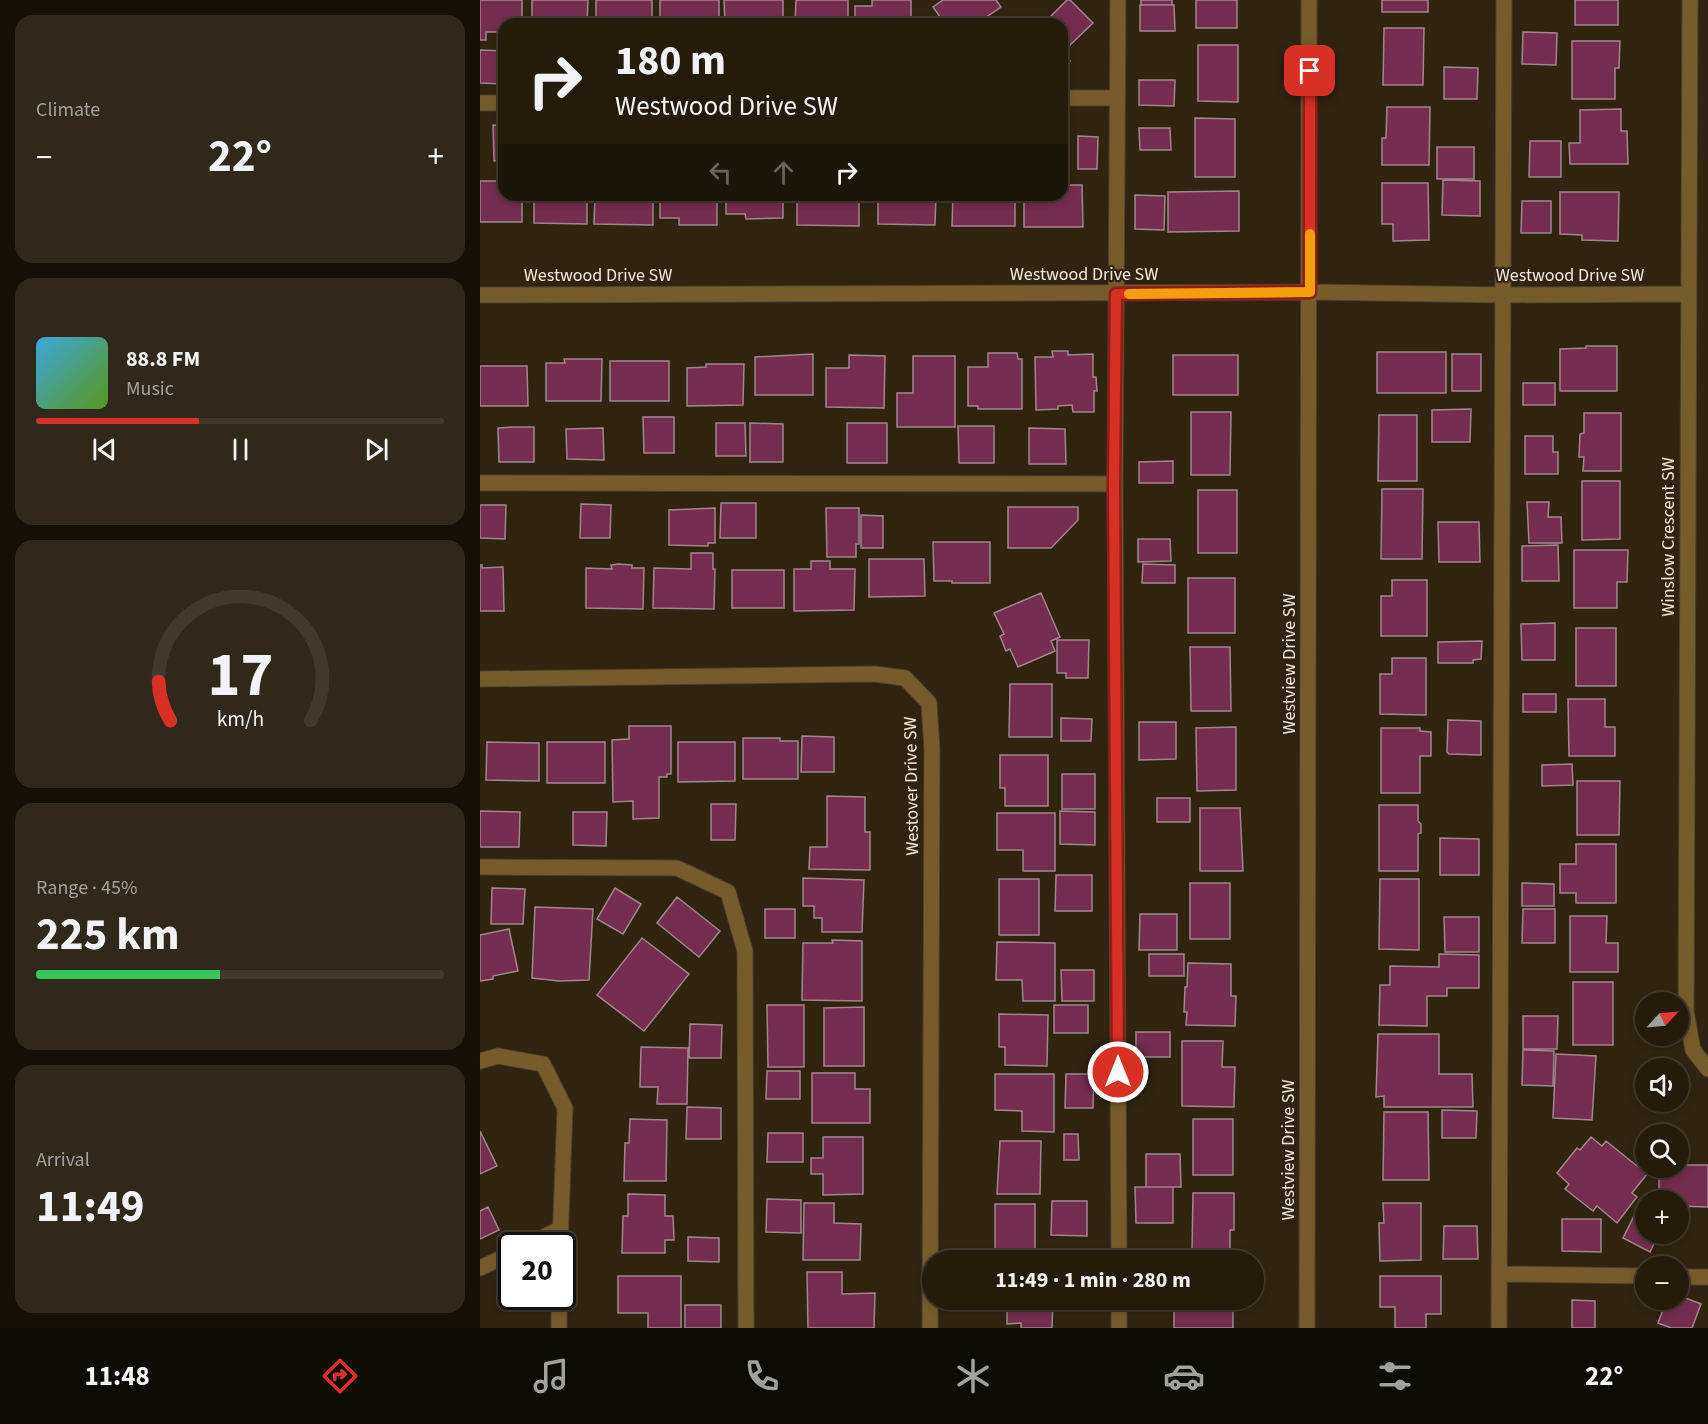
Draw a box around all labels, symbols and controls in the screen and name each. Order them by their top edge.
text: 180 m [615,31,726,91]
icon: right [516,42,594,120]
pin [1284,45,1335,96]
icon: arrive [1293,54,1326,87]
text: Westwood Drive SW [615,87,838,126]
text: Climate [36,96,100,124]
text: 22° [208,125,272,189]
text: − [36,134,52,181]
text: + [428,134,444,181]
icon: left [704,156,737,189]
icon: ahead [767,156,800,189]
icon: right [830,156,863,189]
street label: Westwood Drive SW [1010,262,1158,287]
street label: Westwood Drive SW [524,263,672,288]
street label: Westwood Drive SW [1496,263,1644,288]
text: 88.8 FM [126,343,200,375]
text: Music [126,375,174,403]
icon: previous [88,433,121,466]
icon: pause [224,433,257,466]
icon: next [360,433,393,466]
street label: Winslow Crescent SW [1656,457,1681,617]
street label: Westview Drive SW [1277,593,1302,735]
text: 17 [207,631,273,720]
text: km/h [216,704,264,735]
street label: Westover Drive SW [898,716,925,856]
text: Range · 45% [36,874,137,902]
text: 225 km [36,903,180,967]
north arrow [1635,992,1689,1046]
map controls [1635,992,1689,1310]
position arrow [1086,1040,1150,1104]
button: sound [1635,1058,1689,1112]
street label: Westview Drive SW [1276,1079,1301,1221]
button: search [1635,1124,1689,1178]
text: Arrival [36,1146,90,1174]
text: 11:49 [36,1175,145,1239]
button: + [1635,1190,1689,1244]
speed limit sign: 20 [498,1232,576,1310]
button: − [1635,1256,1689,1310]
text: 11:49 · 1 min · 280 m [995,1264,1191,1296]
icon: directions [319,1355,361,1397]
icon: music [530,1355,572,1397]
icon: phone [741,1355,783,1397]
icon: climate [952,1355,994,1397]
icon: car [1163,1355,1205,1397]
icon: filters [1374,1355,1416,1397]
text: 11:48 [85,1357,150,1396]
text: 22° [1585,1357,1623,1396]

